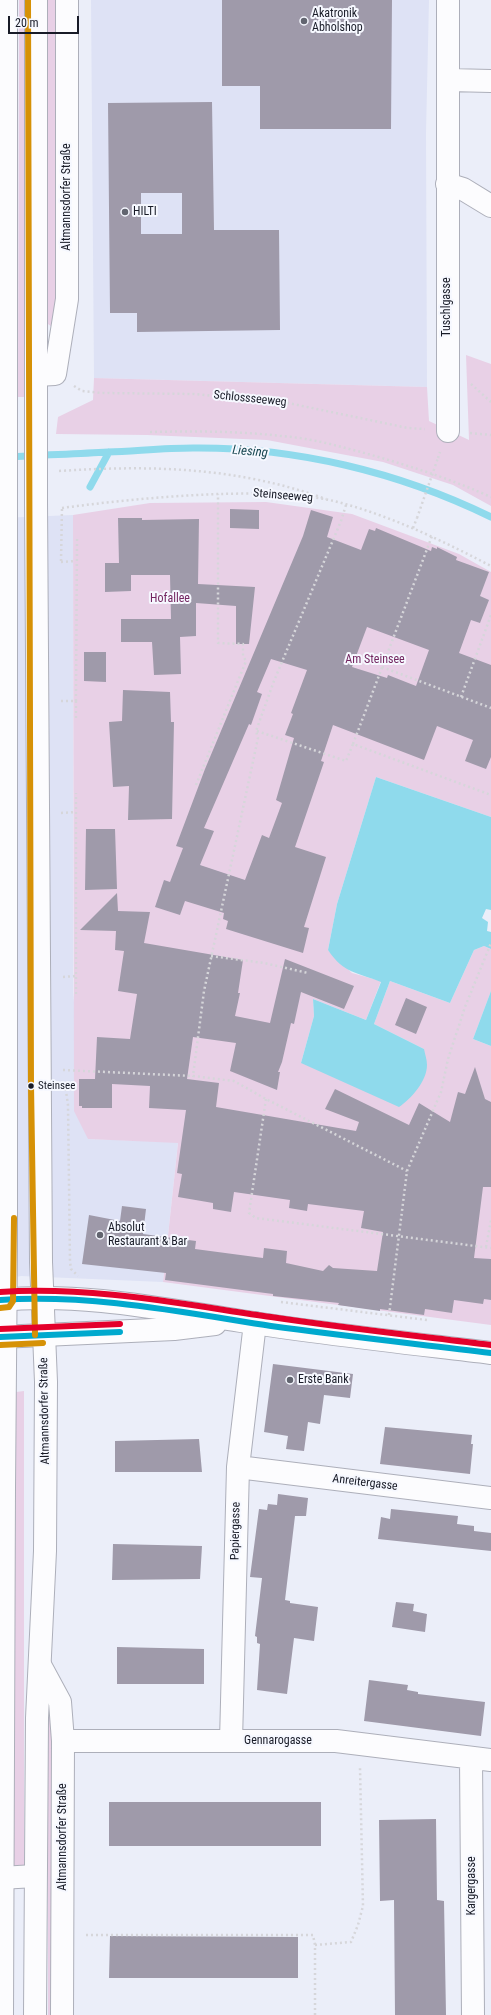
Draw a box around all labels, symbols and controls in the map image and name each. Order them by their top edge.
place label: Akatronik Abholshop [312,7,363,35]
scale bar [10,8,81,34]
text: 20 m [15,16,39,30]
marker: Akatronik Abholshop [299,16,309,26]
street label: Altmannsdorfer Straße [60,143,74,251]
place label: HILTI [133,205,157,219]
marker: HILTI [120,207,130,217]
street label: Tuschlgasse [440,277,454,337]
street label: Schlossseeweg [213,388,287,410]
water label: Liesing [232,443,268,461]
street label: Steinseeweg [252,486,314,506]
park label: Hofallee [150,592,190,606]
park label: Am Steinsee [345,653,405,667]
place label: Steinsee [38,1079,75,1093]
marker: Steinsee [26,1081,36,1091]
place label: Absolut Restaurant & Bar [108,1221,187,1249]
marker: Absolut Restaurant & Bar [95,1230,105,1240]
street label: Altmannsdorfer Straße [37,1357,53,1465]
place label: Erste Bank [298,1373,349,1387]
marker: Erste Bank [285,1375,295,1385]
street label: Anreitergasse [332,1472,398,1494]
street label: Papiergasse [228,1502,244,1560]
street label: Gennarogasse [244,1734,312,1748]
street label: Altmannsdorfer Straße [56,1783,70,1891]
street label: Kargergasse [465,1856,479,1916]

